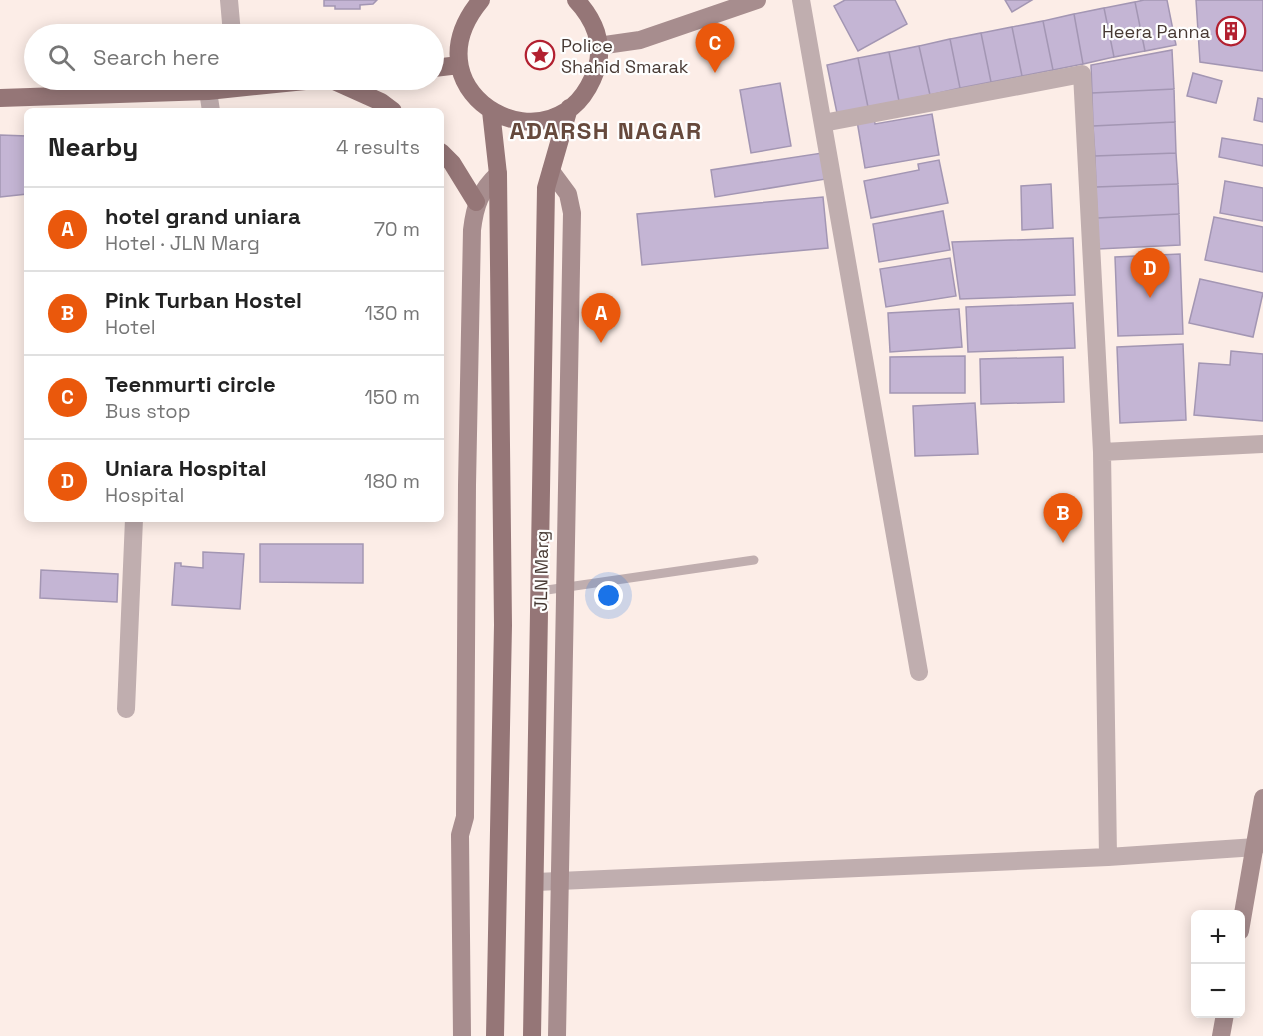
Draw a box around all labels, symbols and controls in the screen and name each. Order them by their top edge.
building icon: Heera Panna [1215,15,1247,47]
place label: Heera Panna [1102,20,1210,43]
pin: C [696,23,734,73]
search box [24,24,444,90]
place label: Police Shahid Smarak [561,34,689,78]
place icon: Police Shahid Smarak [524,39,556,71]
icon: search [45,41,78,74]
text: Search here [93,43,220,71]
district label: ADARSH NAGAR [509,115,703,146]
text: Nearby [48,130,138,164]
text: 4 results [336,134,420,160]
text: hotel grand uniara [105,202,301,230]
text: A [61,216,74,242]
text: 70 m [374,216,420,242]
text: Hotel · JLN Marg [105,230,260,256]
pin: D [1130,248,1170,298]
text: Pink Turban Hostel [105,286,302,314]
pin: A [582,294,620,343]
text: B [61,300,74,326]
text: 130 m [364,300,420,326]
text: Hotel [105,314,156,340]
text: Teenmurti circle [105,370,276,398]
text: C [61,384,74,410]
text: 150 m [365,384,420,410]
text: Bus stop [105,398,191,424]
text: Uniara Hospital [105,454,267,482]
text: D [61,468,74,494]
text: 180 m [364,468,420,494]
text: Hospital [105,482,184,508]
pin: B [1044,494,1082,543]
street label: JLN Marg [529,530,553,612]
your location [594,581,623,610]
map controls [1191,910,1245,1018]
button: + [1191,910,1245,964]
button: − [1191,964,1245,1018]

